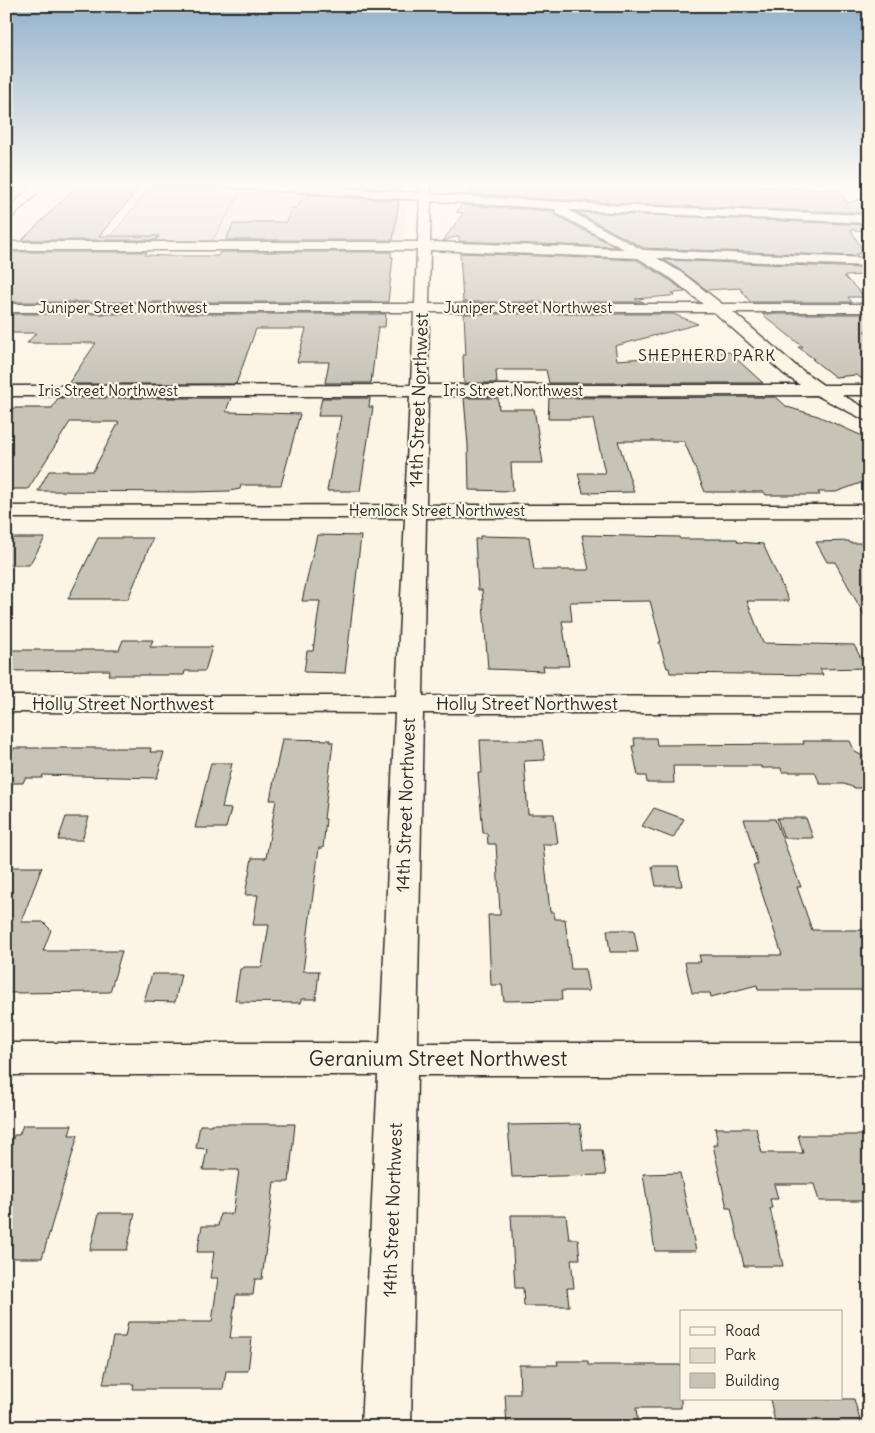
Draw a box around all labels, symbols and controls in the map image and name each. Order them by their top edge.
street label: Juniper Street Northwest [39,298,207,317]
street label: Juniper Street Northwest [444,298,612,317]
street label: 14th Street Northwest [404,312,433,488]
district label: SHEPHERD PARK [638,345,776,365]
street label: Iris Street Northwest [38,381,178,400]
street label: Iris Street Northwest [443,381,583,400]
street label: Hemlock Street Northwest [349,501,525,520]
street label: Holly Street Northwest [32,692,214,715]
street label: Holly Street Northwest [436,692,618,715]
street label: 14th Street Northwest [391,717,420,893]
street label: Geranium Street Northwest [309,1045,567,1072]
street label: 14th Street Northwest [378,1122,407,1298]
legend [680,1310,842,1400]
text: Road [725,1321,760,1340]
text: Park [725,1345,756,1364]
text: Building [725,1371,780,1390]

